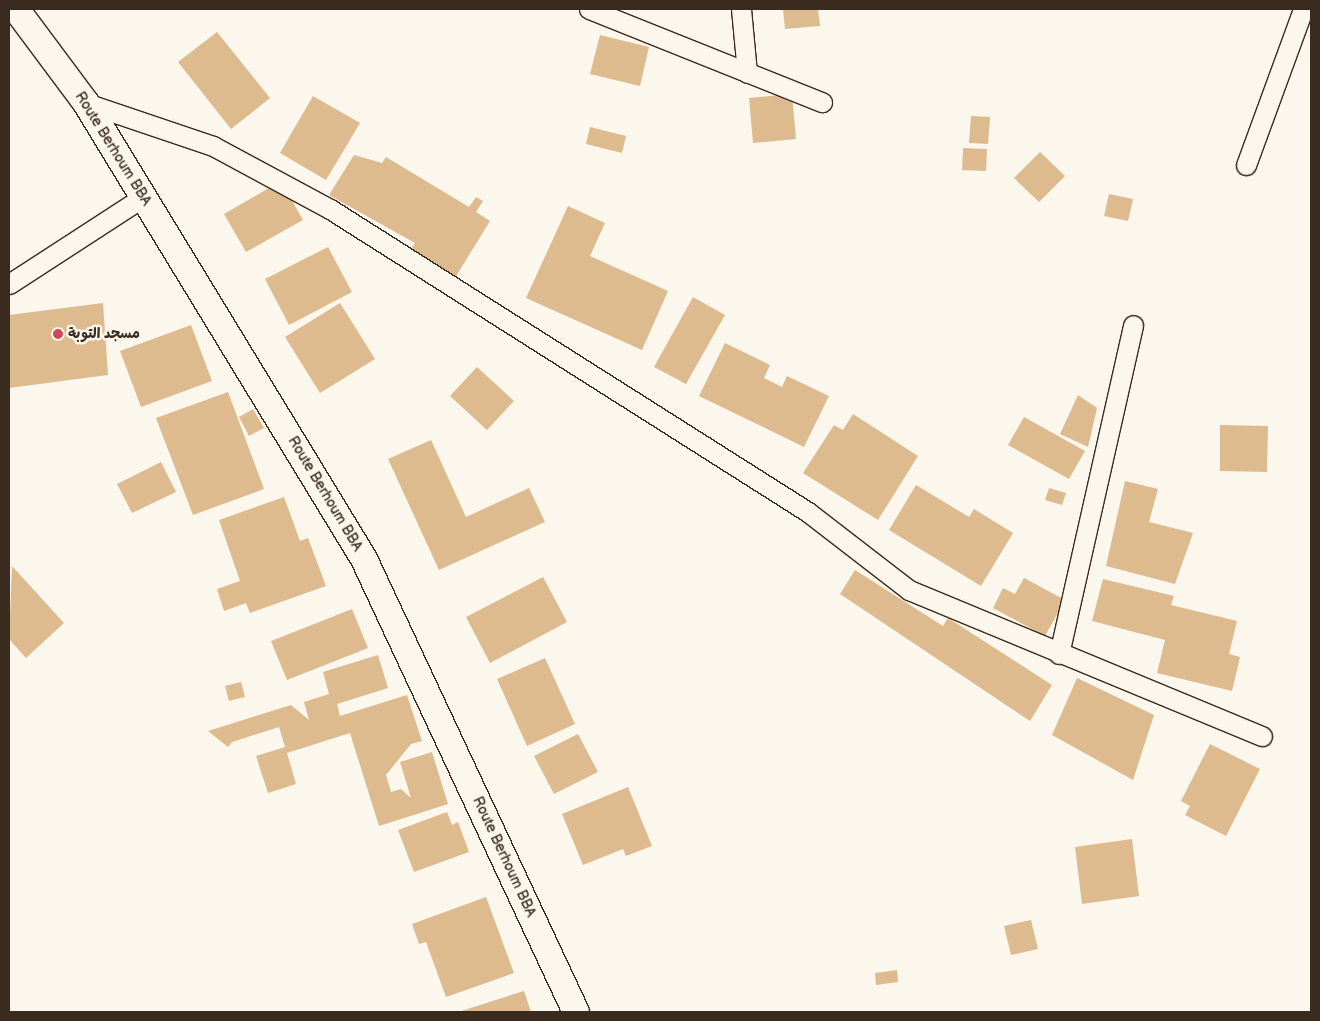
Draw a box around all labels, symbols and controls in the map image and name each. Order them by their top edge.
street label: Route Berhoum BBA [71,89,155,209]
place label: مسجد التوبة [68,326,140,342]
marker: مسجد التوبة [52,328,64,340]
street label: Route Berhoum BBA [284,434,366,554]
street label: Route Berhoum BBA [469,794,539,920]

